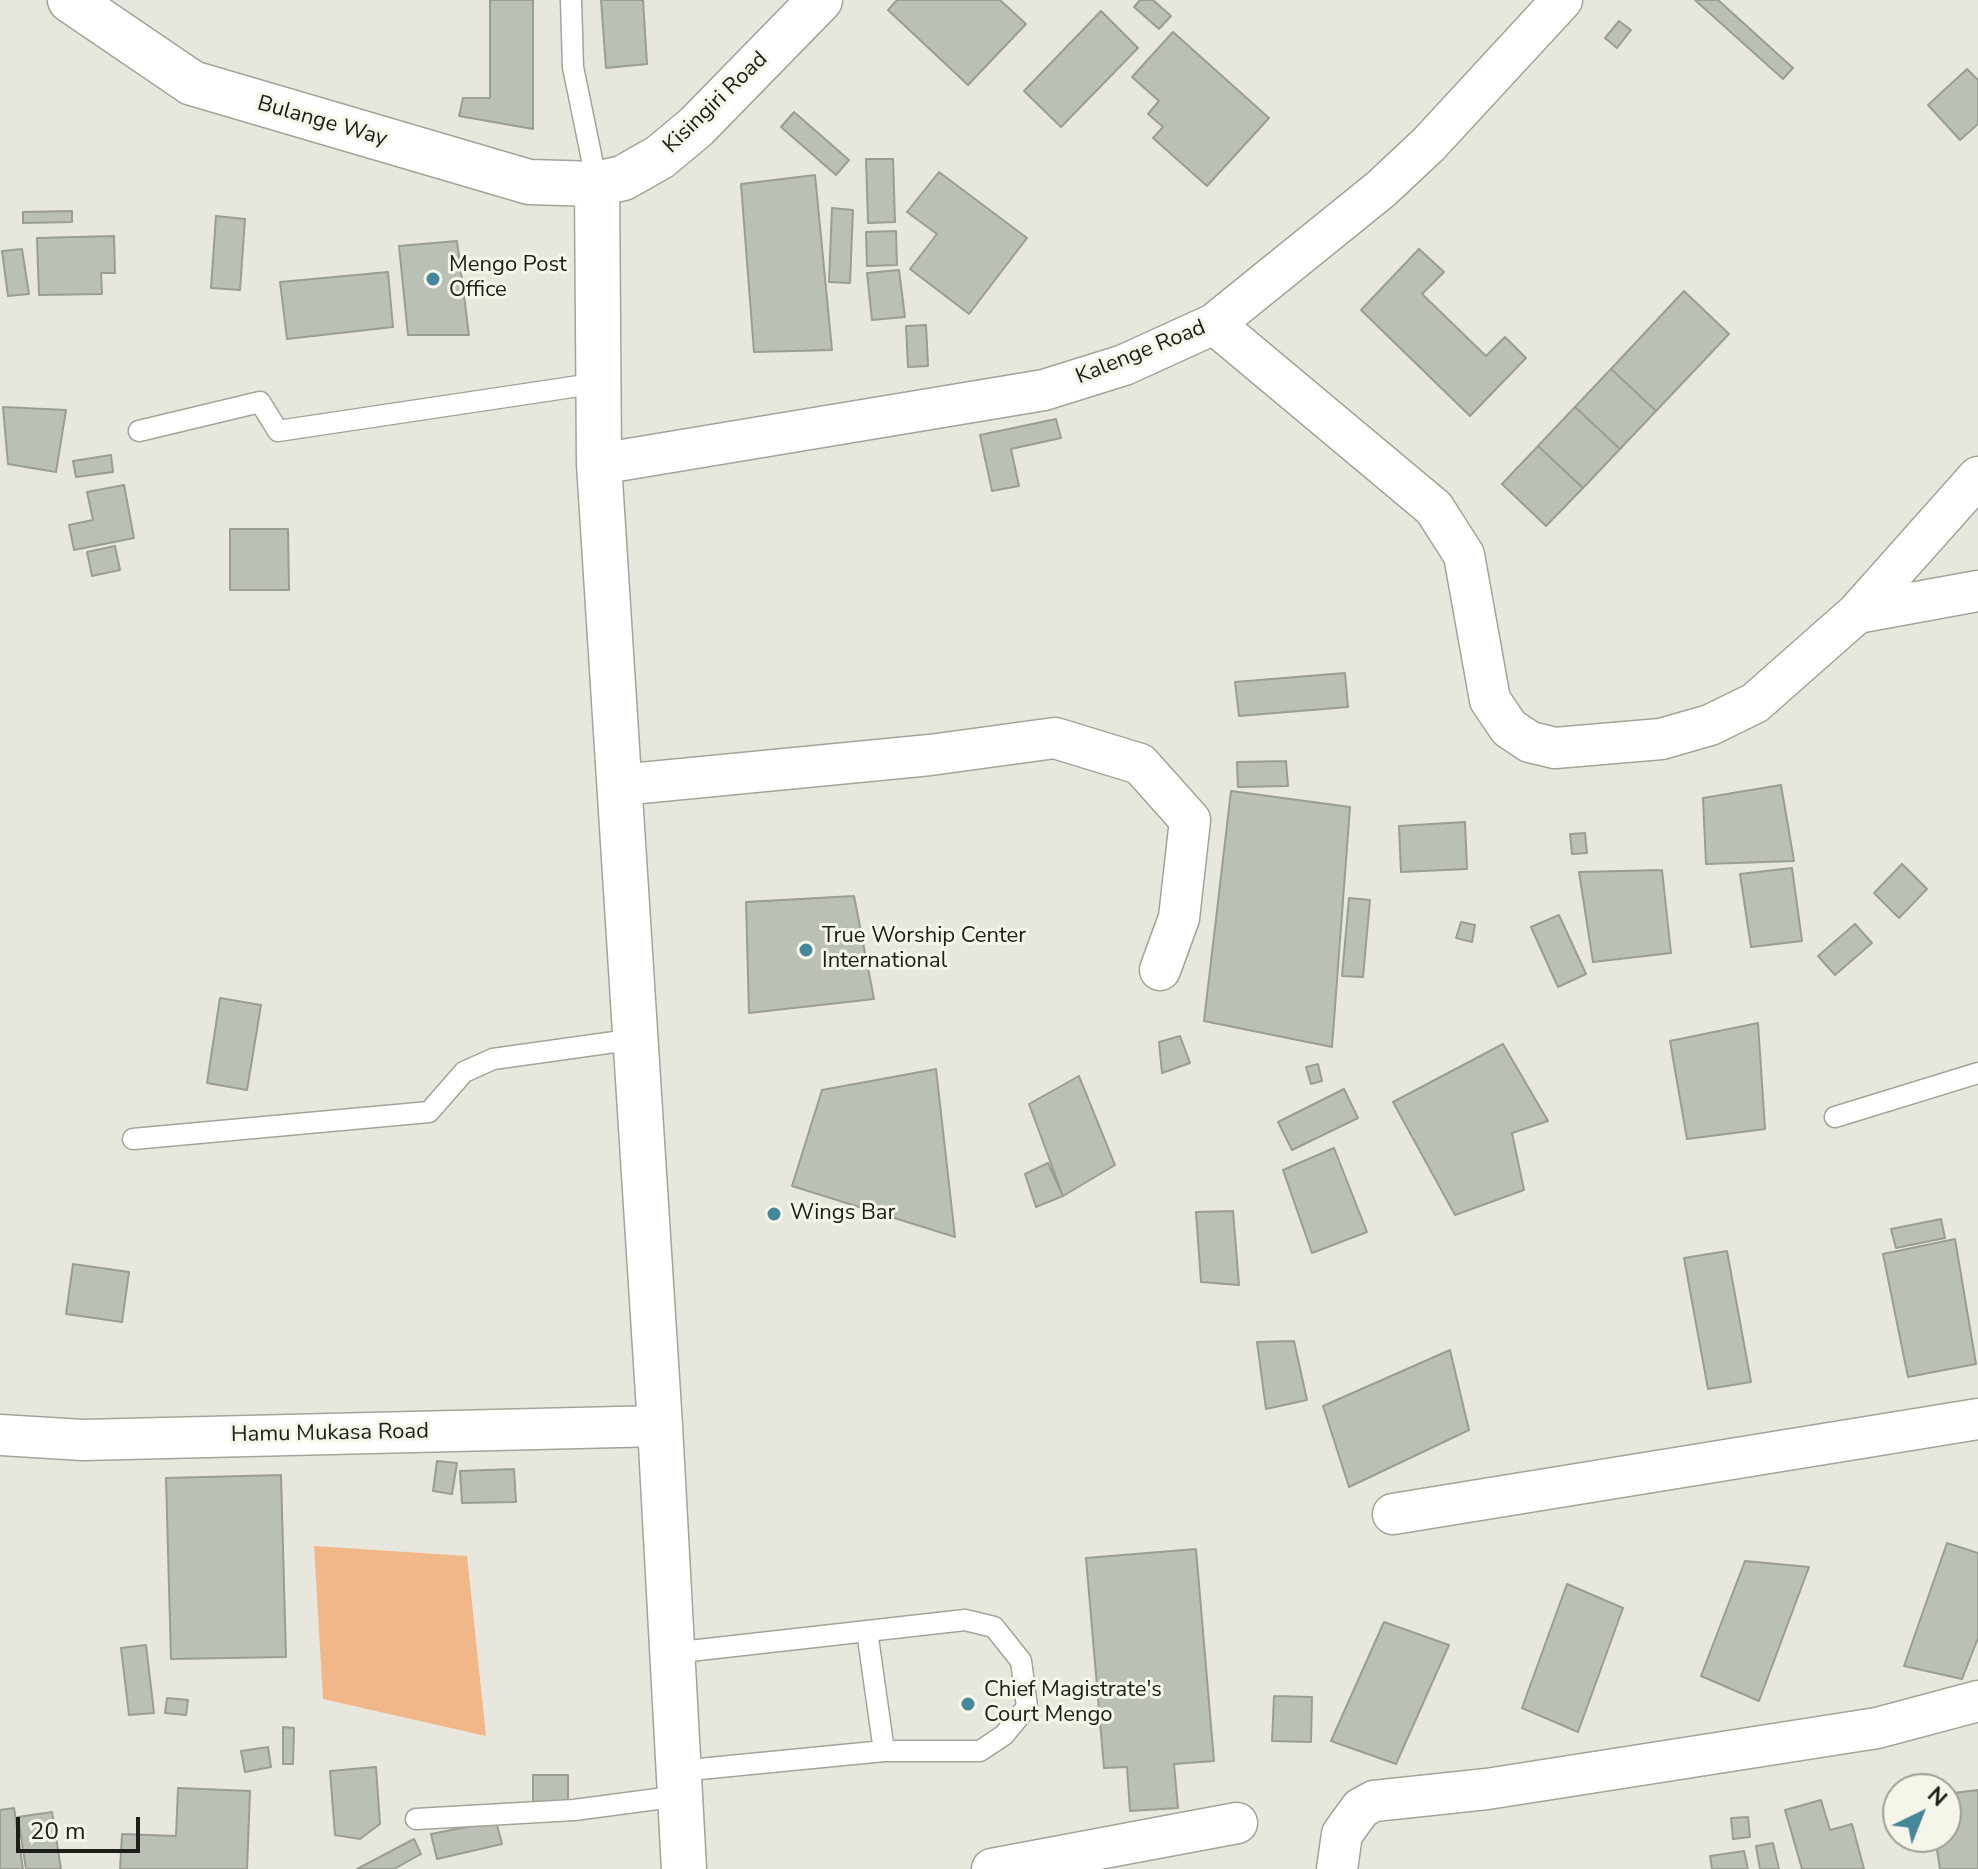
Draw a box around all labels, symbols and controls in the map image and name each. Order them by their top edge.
street label: Kisingiri Road [658,47,774,159]
street label: Bulange Way [254,91,390,153]
place label: Mengo Post Office [449,253,567,304]
marker: Mengo Post Office [424,270,442,288]
street label: Kalenge Road [1072,315,1210,391]
place label: True Worship Center International [822,924,1026,976]
marker: True Worship Center International [797,941,815,959]
place label: Wings Bar [790,1201,895,1227]
marker: Wings Bar [765,1205,783,1223]
street label: Hamu Mukasa Road [231,1419,429,1449]
place label: Chief Magistrate's Court Mengo [984,1678,1162,1730]
marker: Chief Magistrate's Court Mengo [959,1695,977,1713]
north arrow [1882,1773,1962,1853]
text: N [1921,1780,1953,1813]
scale bar [20,1801,144,1851]
text: 20 m [30,1815,86,1847]

